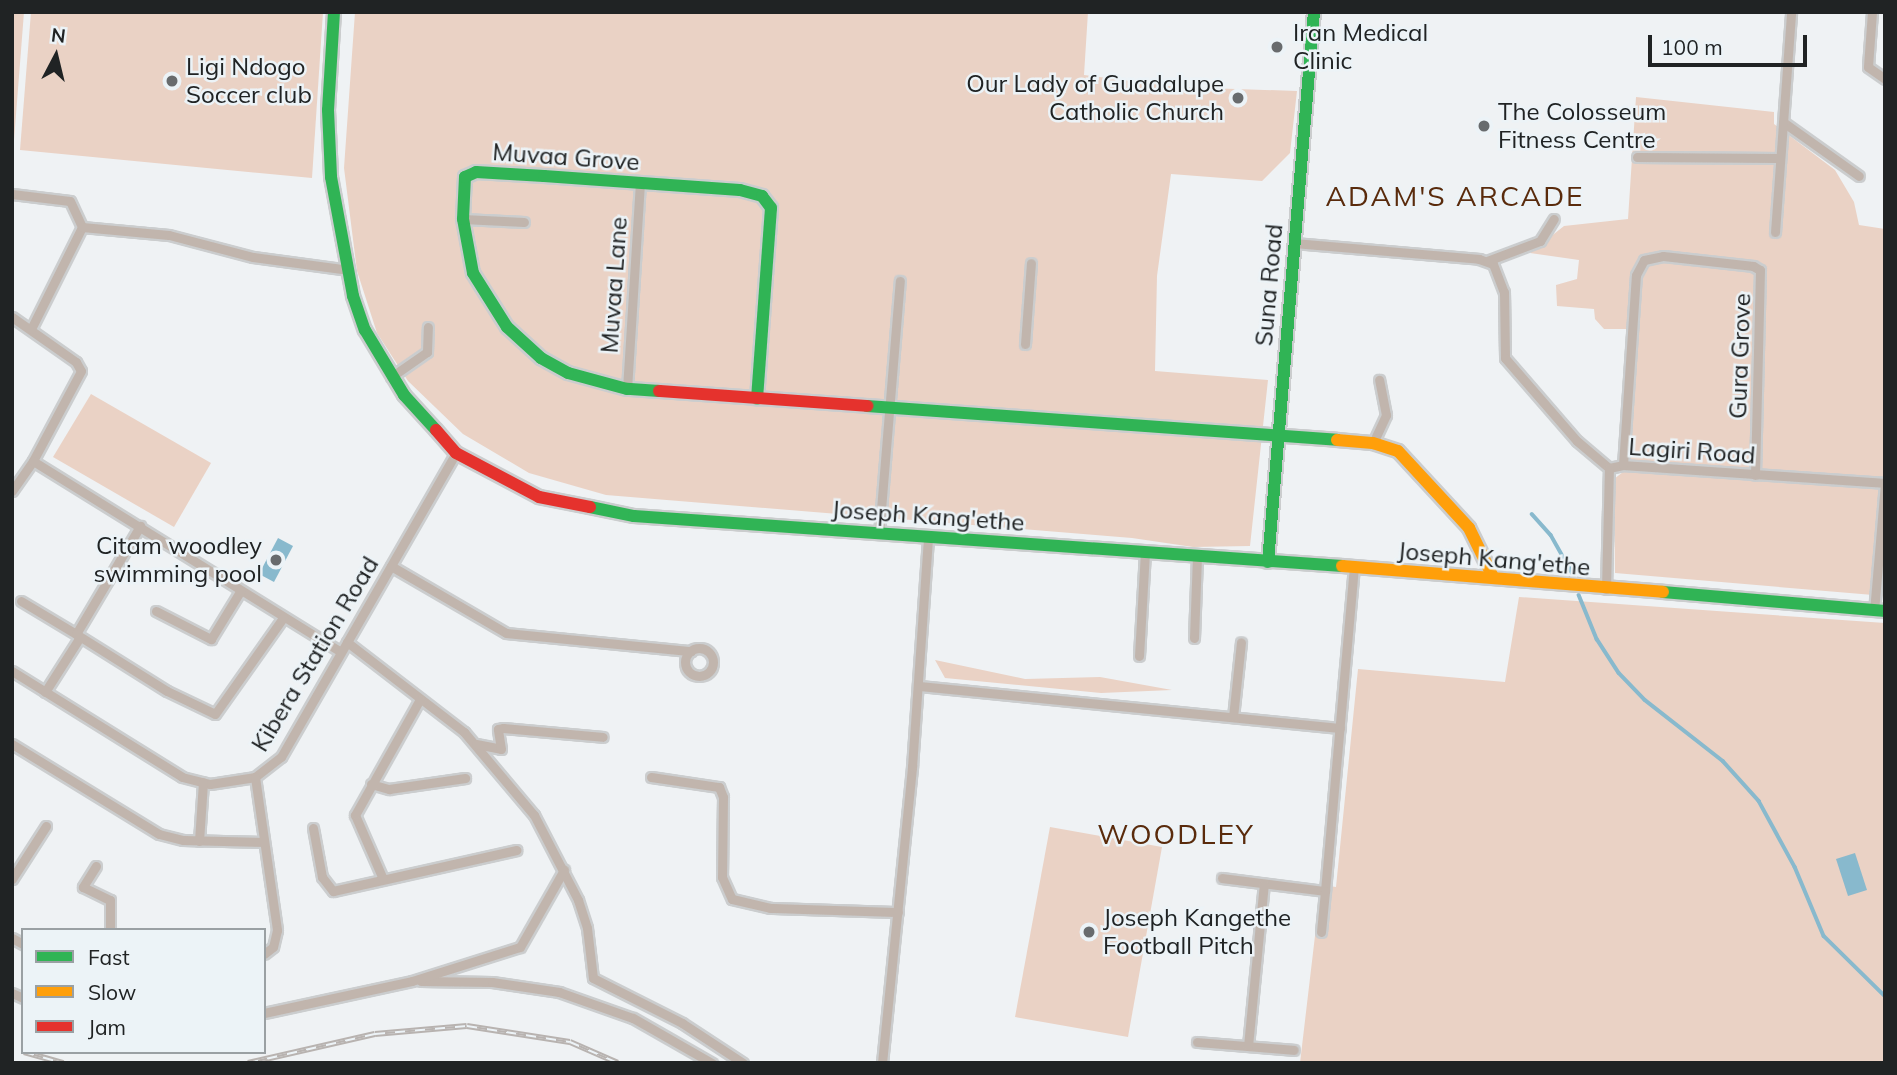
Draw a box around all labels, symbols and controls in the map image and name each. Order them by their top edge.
place label: Iran Medical Clinic [1293,19,1428,75]
north arrow [21,21,91,91]
scale bar [1652,21,1811,65]
text: N [50,22,67,48]
text: 100 m [1661,34,1723,60]
marker: Iran Medical Clinic [1267,37,1287,57]
place label: Ligi Ndogo Soccer club [186,53,312,109]
place label: Our Lady of Guadalupe Catholic Church [966,70,1224,126]
marker: Ligi Ndogo Soccer club [164,73,180,89]
marker: Our Lady of Guadalupe Catholic Church [1230,90,1246,106]
place label: The Colosseum Fitness Centre [1498,98,1666,154]
marker: The Colosseum Fitness Centre [1476,118,1492,134]
street label: Muvaa Grove [492,137,640,177]
district label: ADAM'S ARCADE [1327,179,1583,213]
street label: Muvaa Lane [595,216,633,354]
street label: Suna Road [1249,223,1289,347]
street label: Gura Grove [1723,293,1757,419]
street label: Lagiri Road [1628,432,1756,470]
street label: Joseph Kang'ethe [831,495,1025,537]
place label: Citam woodley swimming pool [94,532,262,588]
street label: Joseph Kang'ethe [1396,536,1592,582]
street label: Kibera Station Road [245,551,385,757]
marker: Citam woodley swimming pool [268,552,284,568]
district label: WOODLEY [1098,817,1254,851]
place label: Joseph Kangethe Football Pitch [1103,904,1291,960]
marker: Joseph Kangethe Football Pitch [1081,924,1097,940]
legend [21,928,266,1054]
text: Fast [88,944,130,970]
text: Slow [88,979,136,1005]
text: Jam [88,1014,126,1040]

